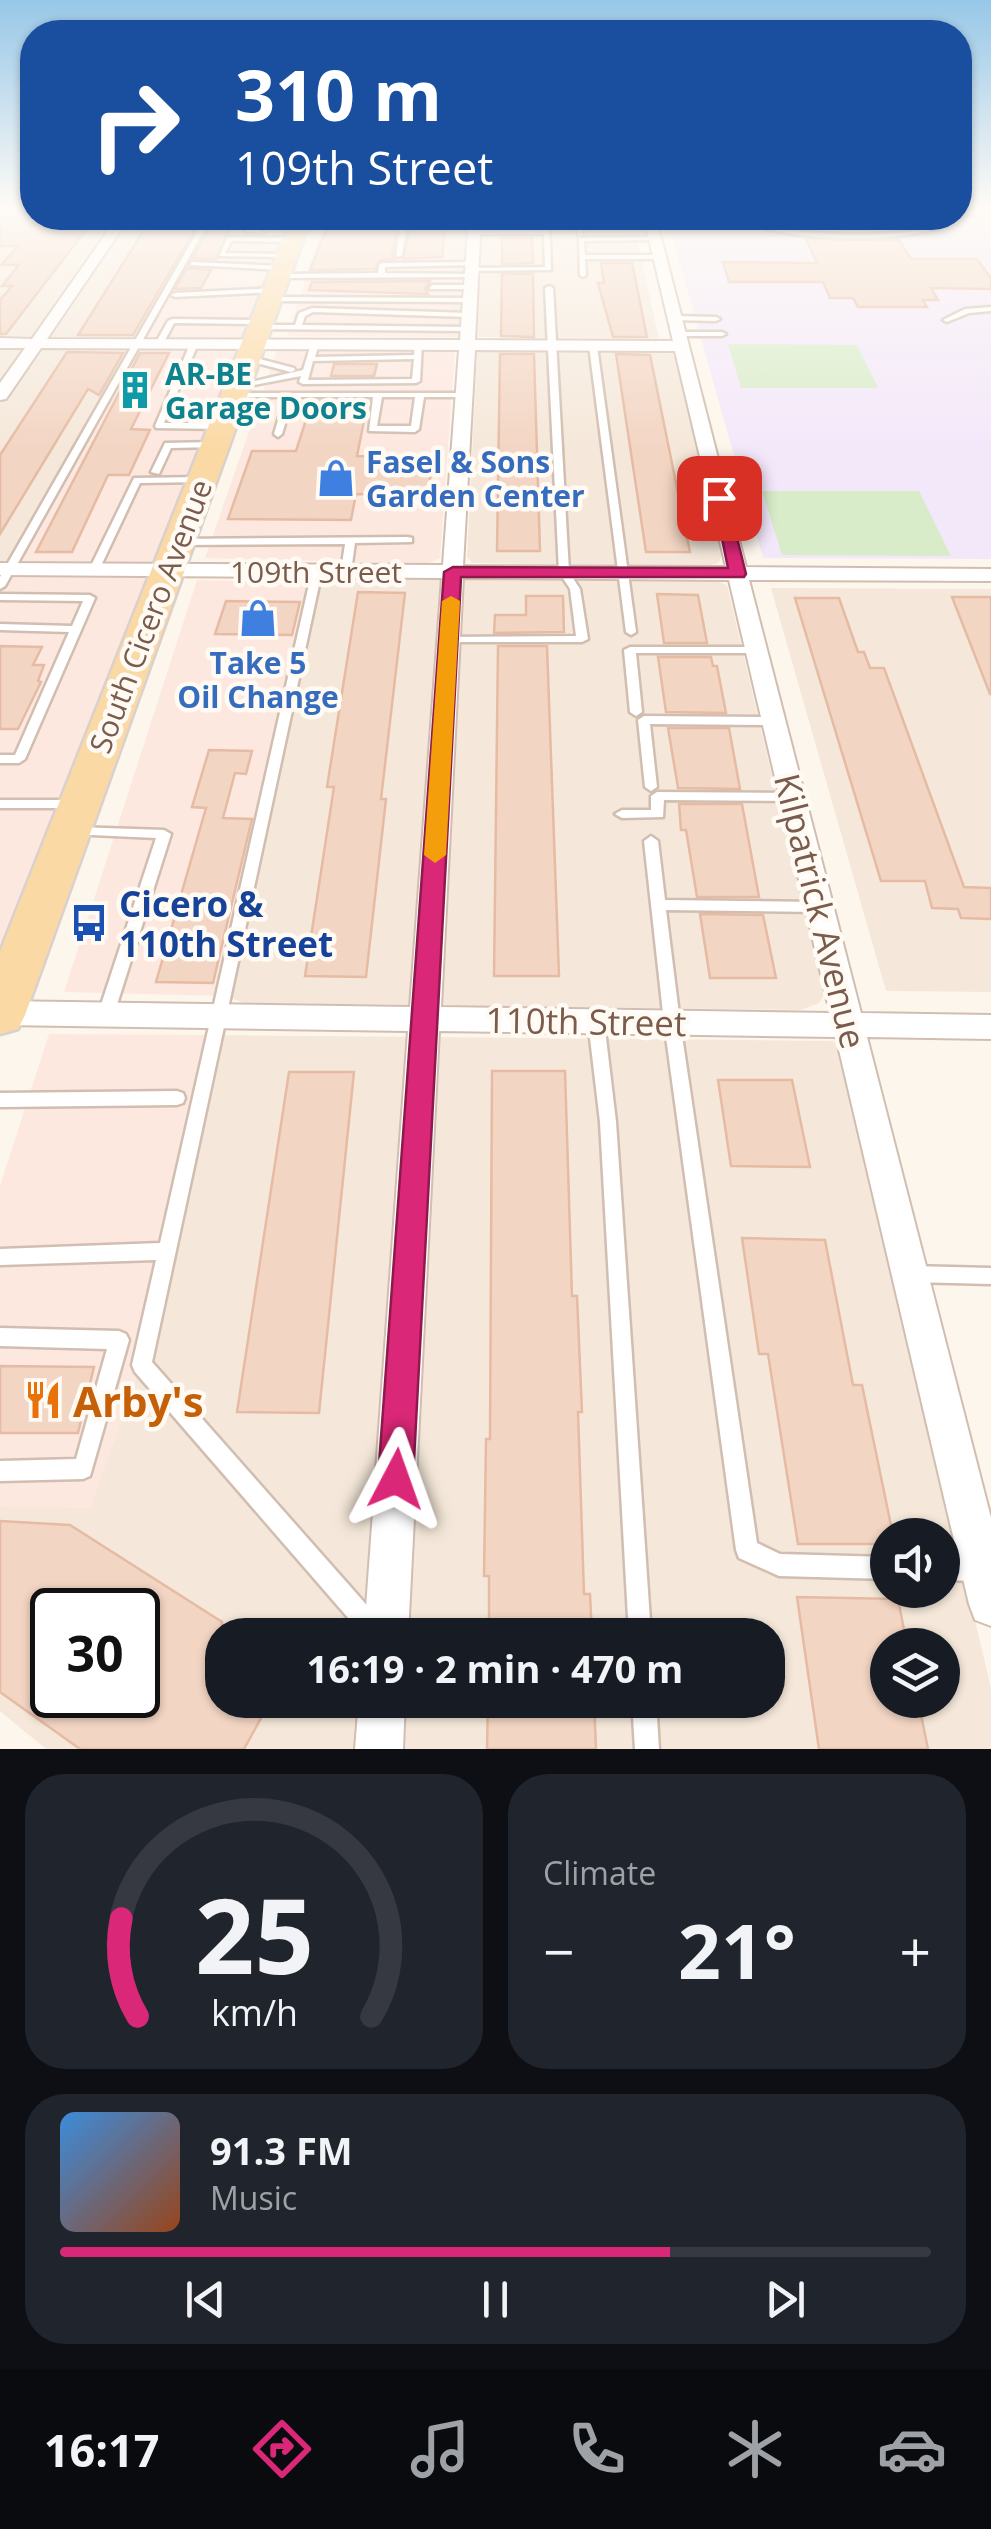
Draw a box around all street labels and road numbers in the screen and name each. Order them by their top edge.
street label: South Cicero Avenue [79,473,221,759]
street label: 109th Street [230,551,402,592]
street label: Kilpatrick Avenue [764,769,878,1053]
street label: 110th Street [485,996,687,1046]

